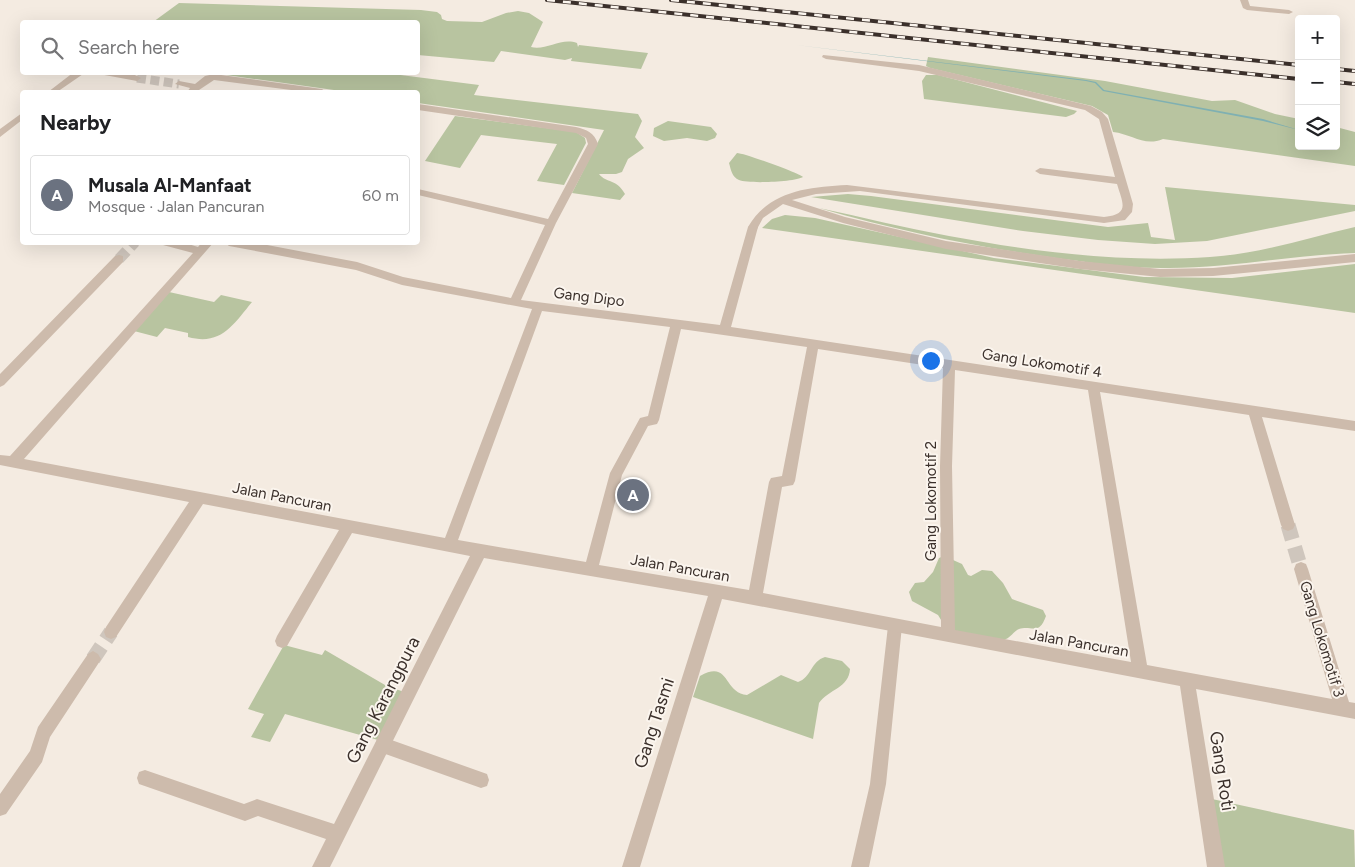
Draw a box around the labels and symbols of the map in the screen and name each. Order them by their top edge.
street label: Gang Dipo [553,284,626,310]
street label: Gang Lokomotif 4 [981,345,1103,381]
your location [918,348,944,374]
street label: Gang Lokomotif 2 [922,441,940,561]
pin: A [617,476,649,514]
street label: Jalan Pancuran [231,479,333,515]
street label: Jalan Pancuran [629,550,731,586]
street label: Gang Lokomotif 3 [1296,579,1348,699]
street label: Jalan Pancuran [1028,625,1130,661]
street label: Gang Karangpura [341,633,425,767]
street label: Gang Tasmi [629,675,679,771]
street label: Gang Roti [1205,729,1239,813]

